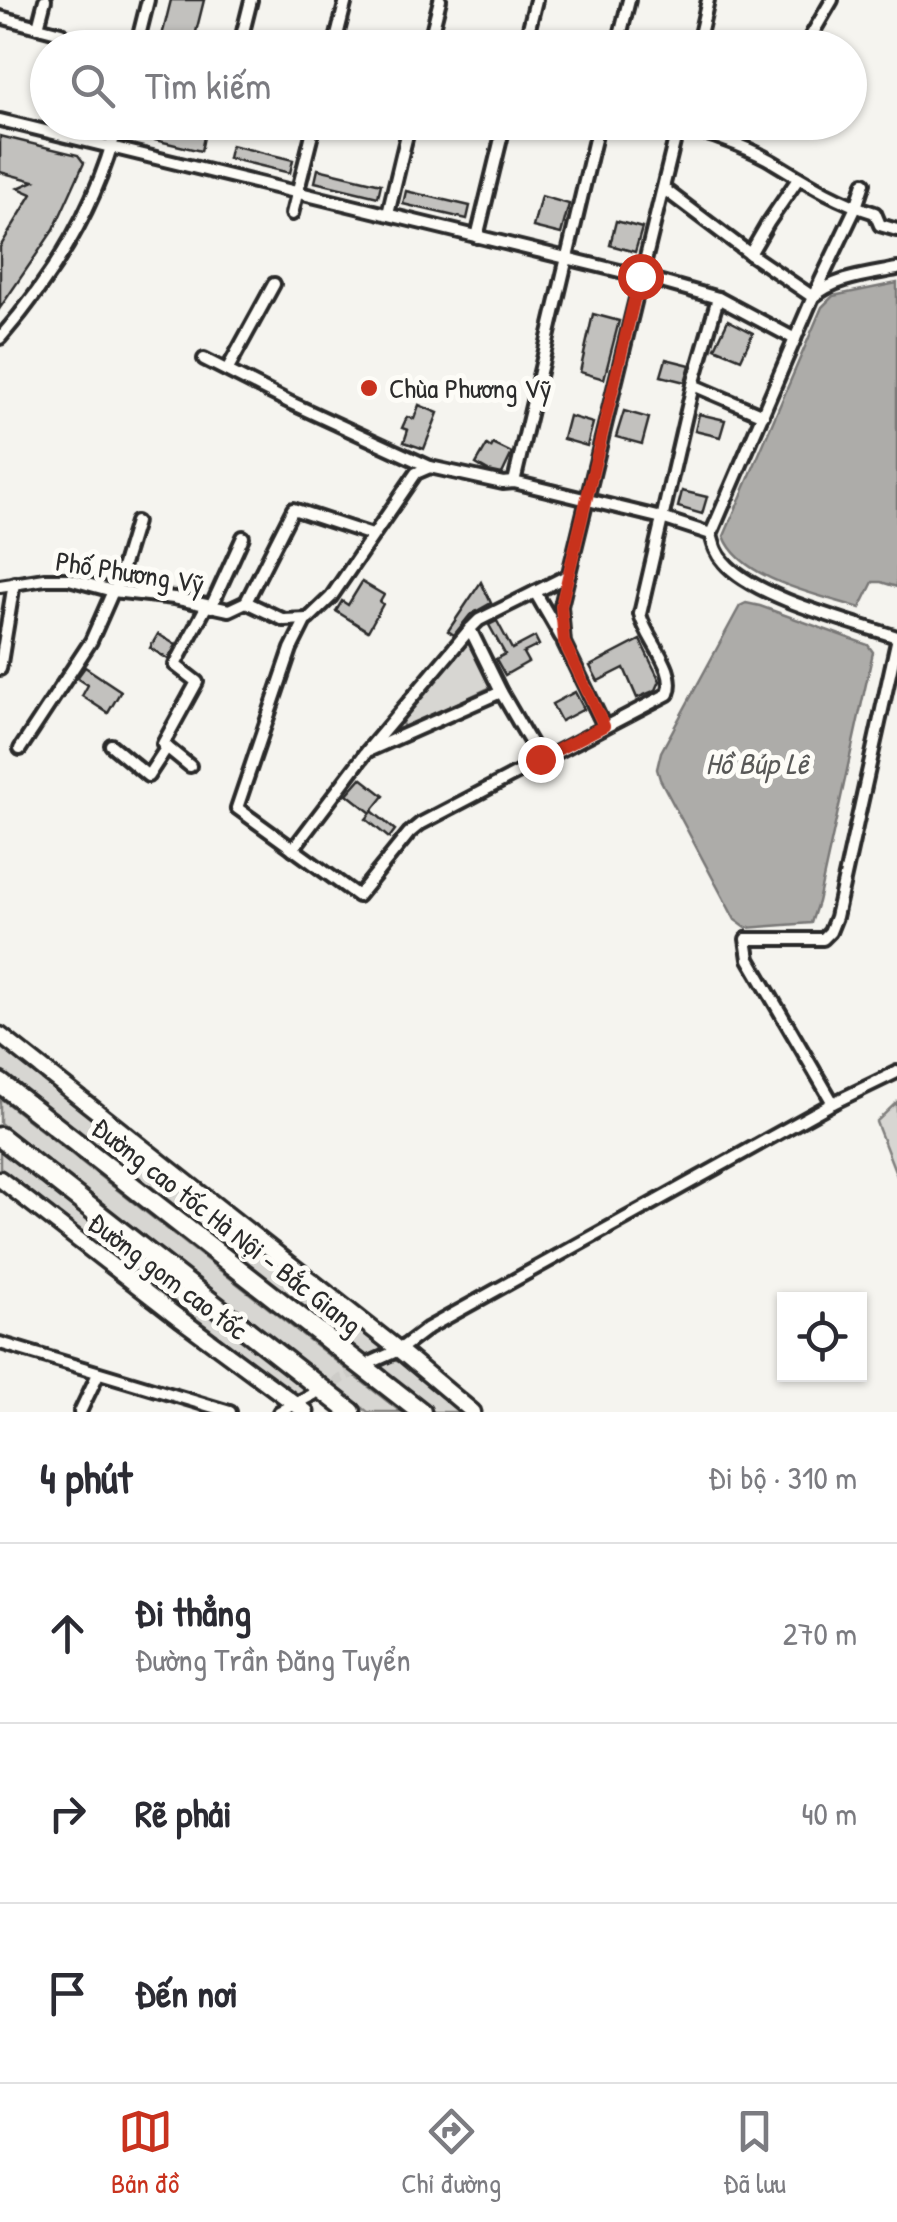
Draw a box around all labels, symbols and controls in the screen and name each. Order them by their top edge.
search box [30,30,867,140]
icon: search [65,58,120,113]
text: Tìm kiếm [145,59,271,111]
route start [618,254,664,300]
place label: Chùa Phương Vỹ [389,369,552,407]
marker: Chùa Phương Vỹ [358,377,380,399]
street label: Phố Phương Vỹ [53,542,207,603]
route end [518,737,564,783]
water label: Hồ Búp Lê [705,743,811,784]
street label: Đường cao tốc Hà Nội - Bắc Giang [84,1109,370,1343]
street label: Đường gom cao tốc [81,1204,255,1348]
map controls [777,1292,867,1382]
button: locate [777,1292,867,1382]
text: 4 phút [40,1449,132,1506]
text: Đi bộ · 310 m [708,1456,857,1499]
text: Đi thẳng [135,1586,251,1638]
icon: ahead [40,1606,95,1661]
text: 270 m [783,1612,857,1655]
text: Đường Trần Đăng Tuyển [135,1638,411,1681]
icon: right [40,1786,95,1841]
text: Rẽ phải [135,1787,232,1839]
text: 40 m [802,1792,857,1835]
icon: arrive [40,1966,95,2021]
text: Đến nơi [135,1967,238,2019]
tab: Bản đồ [111,2104,179,2202]
tab: Chỉ đường [401,2104,501,2202]
tab: Đã lưu [723,2104,786,2202]

